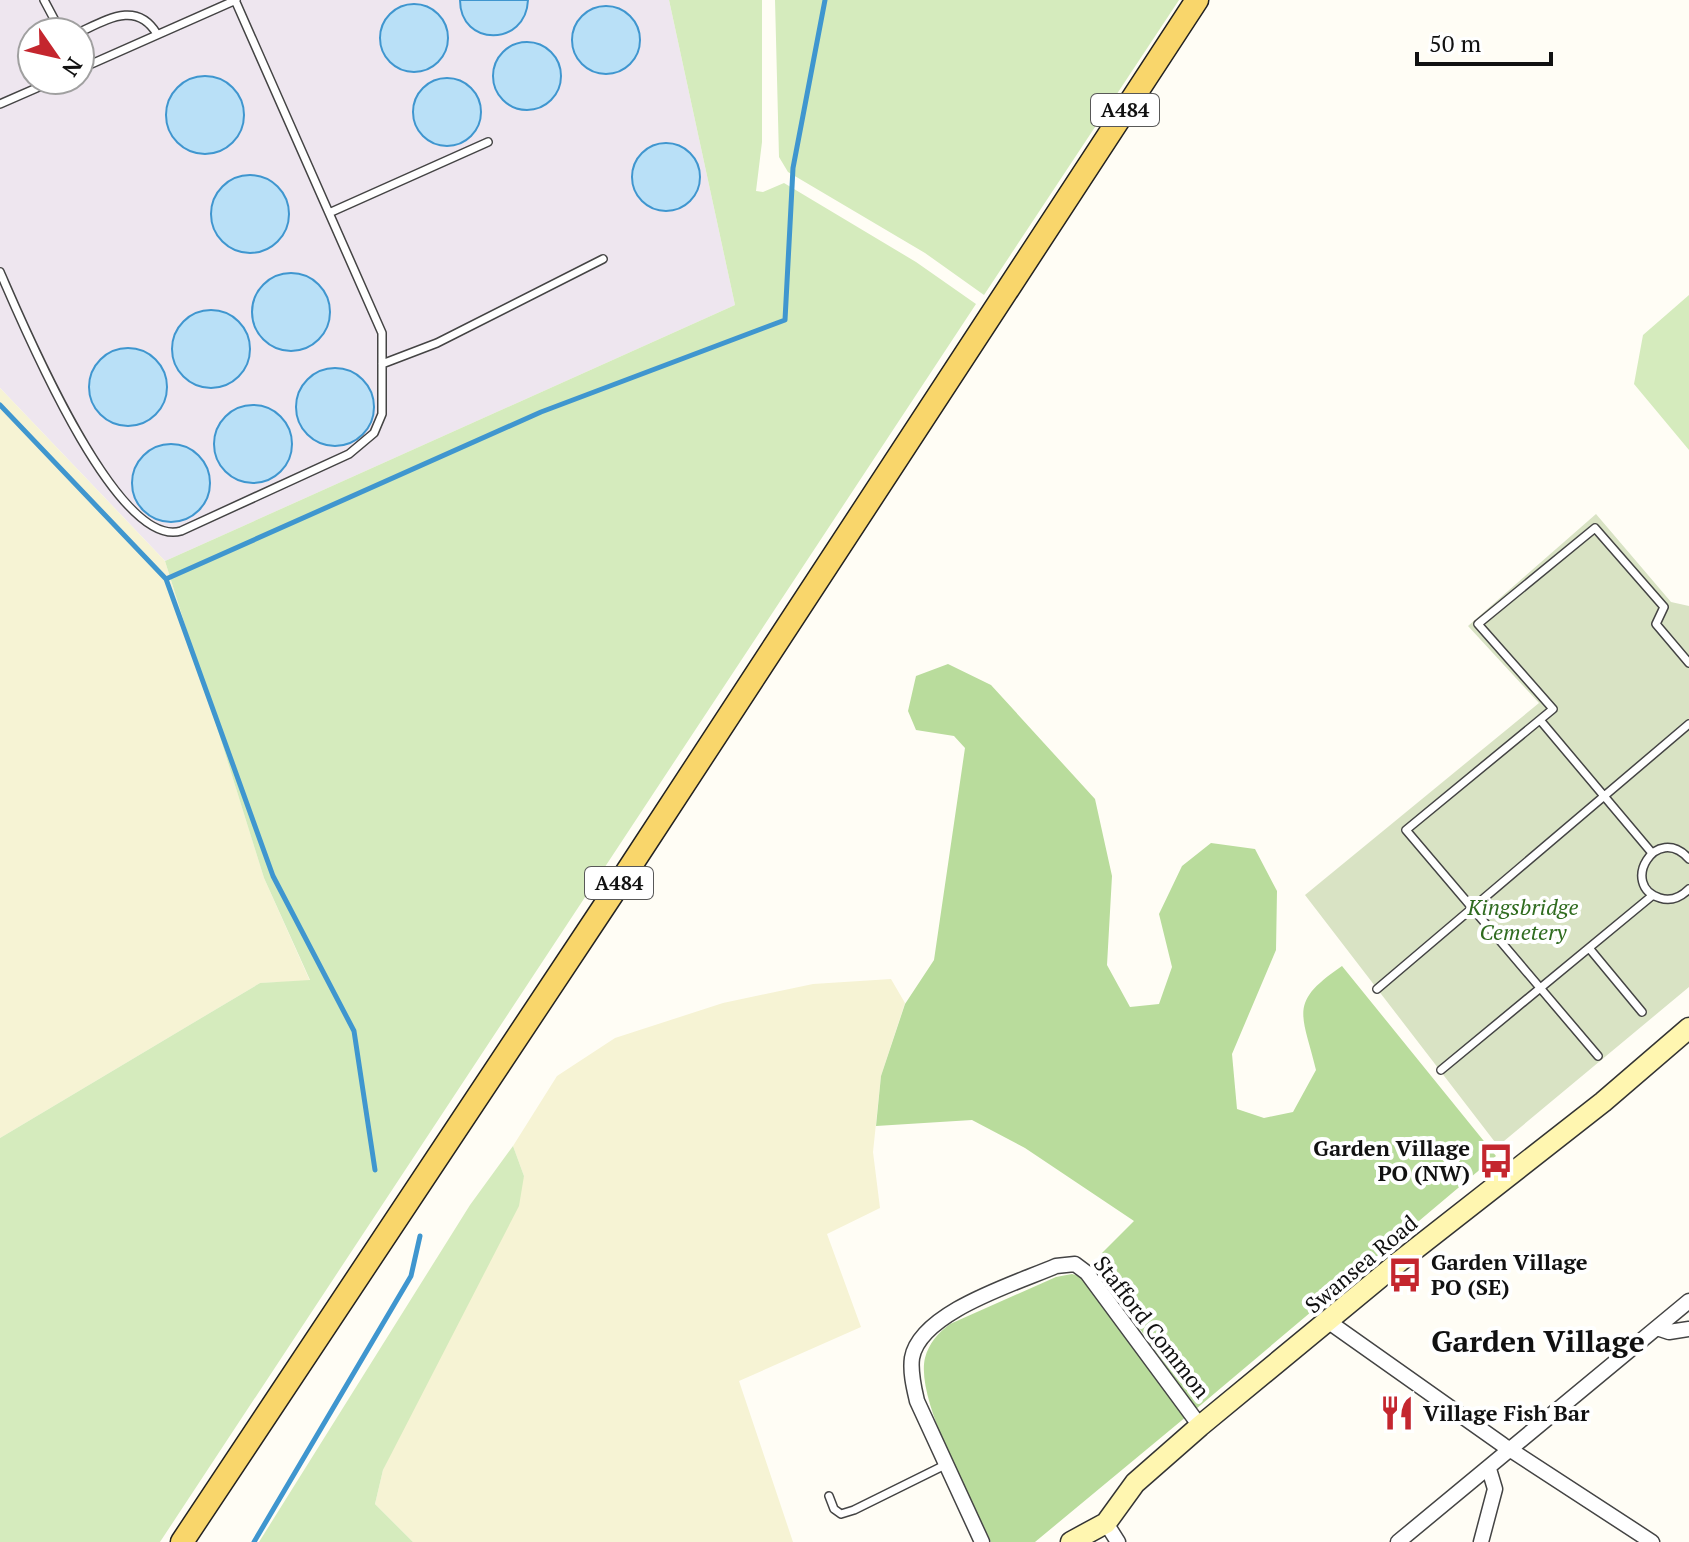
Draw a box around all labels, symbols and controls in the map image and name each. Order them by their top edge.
north arrow [16,16,96,96]
scale bar [1417,16,1551,66]
text: 50 m [1429,27,1481,59]
text: N [56,52,90,83]
road number: A484 [1091,94,1159,126]
road number: A484 [585,867,653,899]
park label: Kingsbridge Cemetery [1467,892,1578,946]
place label: Garden Village PO (NW) [1313,1133,1470,1187]
bus stop icon: Garden Village PO (NW) [1477,1142,1515,1180]
street label: Swansea Road [1298,1208,1423,1319]
place label: Garden Village PO (SE) [1431,1247,1588,1301]
street label: Stafford Common [1088,1250,1217,1404]
bus stop icon: Garden Village PO (SE) [1386,1256,1424,1294]
district label: Garden Village [1431,1321,1645,1361]
restaurant icon: Village Fish Bar [1378,1394,1416,1432]
place label: Village Fish Bar [1423,1398,1590,1427]

